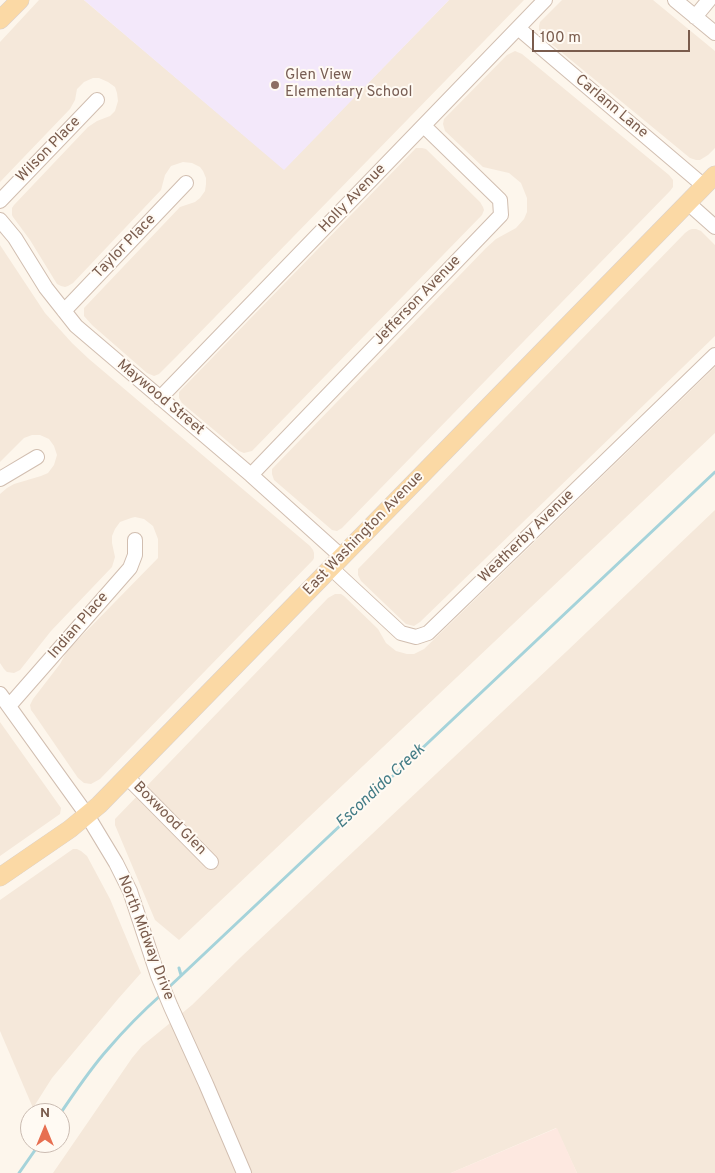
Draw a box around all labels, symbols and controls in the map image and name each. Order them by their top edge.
scale bar [535,20,692,52]
text: 100 m [540,29,581,48]
place label: Glen View Elementary School [285,67,412,102]
street label: Carlann Lane [571,71,651,143]
marker: Glen View Elementary School [269,79,281,91]
street label: Wilson Place [13,113,85,187]
street label: Holly Avenue [316,161,390,237]
street label: Taylor Place [90,211,160,283]
street label: Jefferson Avenue [371,252,465,350]
street label: Maywood Street [113,356,207,440]
street label: East Washington Avenue [300,468,428,600]
street label: Weatherby Avenue [475,487,579,587]
street label: Indian Place [45,589,113,663]
water label: Escondido Creek [333,741,429,833]
street label: Boxwood Glen [129,779,209,859]
street label: North Midway Drive [113,873,177,1003]
north arrow [20,1103,70,1153]
text: N [40,1105,50,1122]

